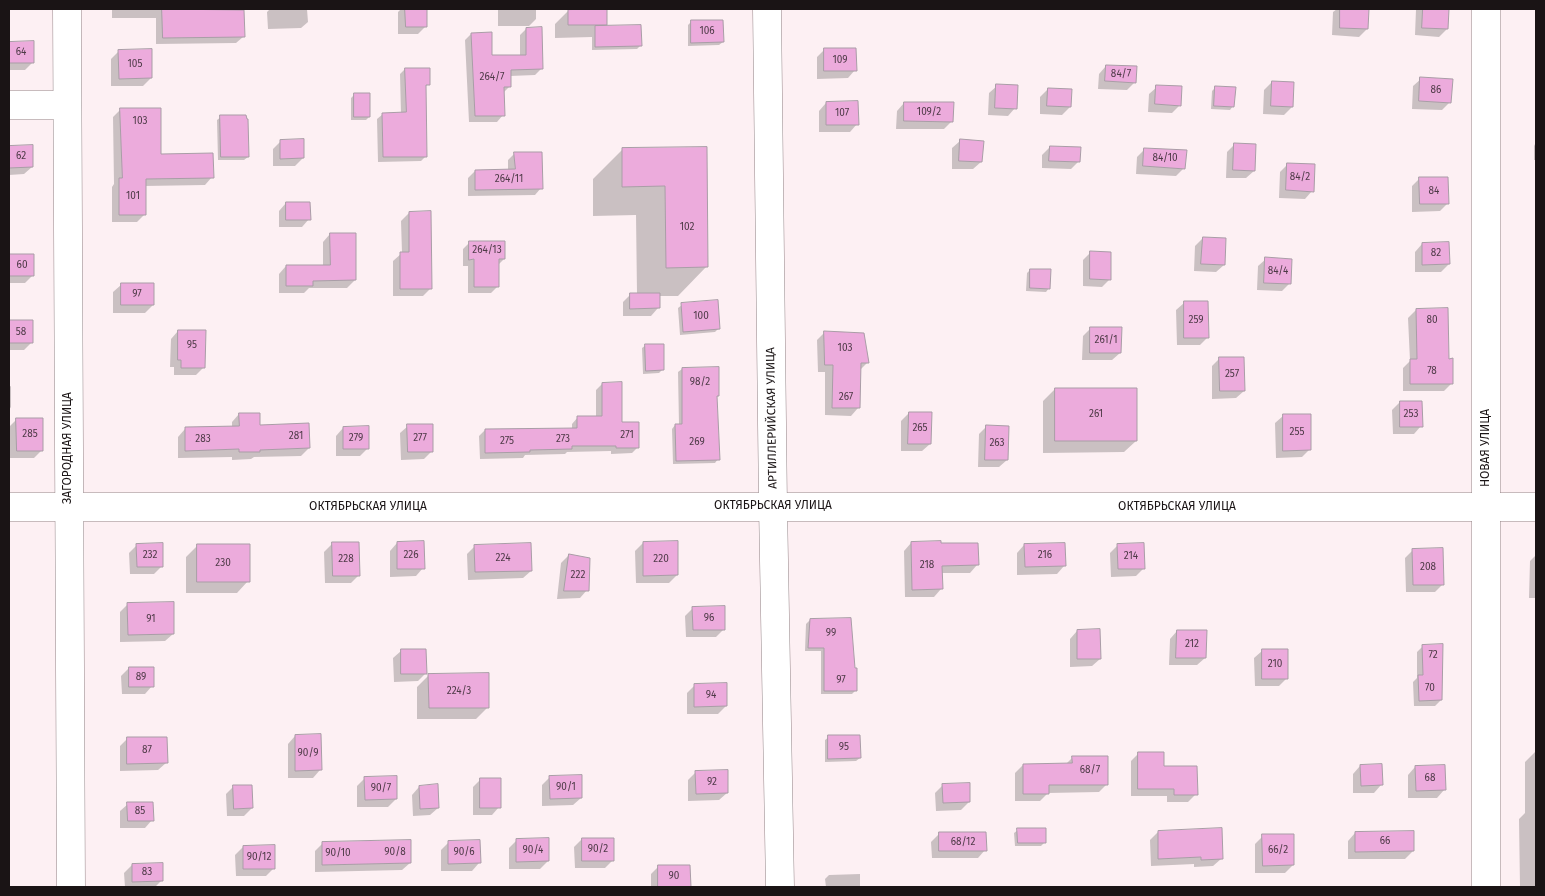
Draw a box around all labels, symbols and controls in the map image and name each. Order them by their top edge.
house number: 106 [699,25,715,37]
house number: 64 [16,46,26,58]
house number: 109 [832,54,848,66]
house number: 105 [128,58,142,70]
house number: 84/7 [1111,68,1131,80]
house number: 264/7 [479,71,505,83]
house number: 86 [1431,84,1441,96]
house number: 109/2 [917,106,941,118]
house number: 107 [835,107,849,119]
house number: 103 [133,115,147,127]
house number: 62 [16,150,26,162]
house number: 84/10 [1152,152,1178,164]
house number: 84/2 [1290,171,1310,183]
house number: 264/11 [495,173,523,185]
house number: 84 [1429,185,1439,197]
house number: 101 [126,190,140,202]
house number: 102 [680,221,694,233]
house number: 264/13 [472,244,502,256]
house number: 82 [1431,247,1441,259]
house number: 60 [17,259,27,271]
house number: 84/4 [1268,265,1288,277]
house number: 97 [132,288,142,300]
house number: 100 [693,310,709,322]
house number: 259 [1188,314,1204,326]
house number: 80 [1426,314,1438,326]
house number: 58 [16,326,26,338]
house number: 261/1 [1094,334,1118,346]
house number: 95 [187,339,197,351]
house number: 103 [838,342,852,354]
street label: АРТИЛЛЕРИЙСКАЯ УЛИЦА [764,347,780,489]
house number: 78 [1427,365,1437,377]
house number: 257 [1225,368,1239,380]
house number: 98/2 [690,376,710,388]
house number: 267 [839,391,853,403]
street label: ЗАГОРОДНАЯ УЛИЦА [61,392,75,504]
house number: 261 [1089,408,1103,420]
house number: 253 [1404,408,1418,420]
street label: НОВАЯ УЛИЦА [1479,409,1493,487]
house number: 265 [912,422,928,434]
house number: 255 [1290,426,1304,438]
house number: 285 [22,428,38,440]
house number: 271 [620,429,634,441]
house number: 281 [289,430,303,442]
house number: 279 [349,432,363,444]
house number: 277 [413,432,427,444]
house number: 283 [195,433,211,445]
house number: 273 [556,433,570,445]
house number: 275 [500,435,514,447]
house number: 269 [689,436,705,448]
house number: 263 [989,437,1005,449]
street label: ОКТЯБРЬСКАЯ УЛИЦА [714,499,832,513]
street label: ОКТЯБРЬСКАЯ УЛИЦА [309,500,427,514]
street label: ОКТЯБРЬСКАЯ УЛИЦА [1118,500,1236,514]
house number: 232 [143,549,157,561]
house number: 226 [403,549,419,561]
house number: 216 [1038,549,1052,561]
house number: 214 [1124,550,1138,562]
house number: 224 [496,552,510,564]
house number: 228 [338,553,354,565]
house number: 220 [653,553,669,565]
house number: 230 [215,557,231,569]
house number: 218 [920,559,934,571]
house number: 208 [1420,561,1436,573]
house number: 222 [571,569,585,581]
house number: 96 [704,612,714,624]
house number: 91 [146,613,156,625]
house number: 99 [826,627,836,639]
house number: 212 [1185,638,1199,650]
house number: 72 [1428,649,1438,661]
house number: 210 [1268,658,1282,670]
house number: 89 [136,671,146,683]
house number: 97 [836,674,846,686]
house number: 70 [1425,682,1435,694]
house number: 224/3 [447,685,471,697]
house number: 94 [706,689,716,701]
house number: 95 [839,741,849,753]
house number: 87 [142,744,152,756]
house number: 90/9 [298,747,318,759]
house number: 68/7 [1080,764,1100,776]
house number: 68 [1425,772,1435,784]
house number: 92 [707,776,717,788]
house number: 90/1 [556,781,576,793]
house number: 90/7 [371,782,391,794]
house number: 85 [135,805,145,817]
house number: 66 [1380,835,1390,847]
house number: 68/12 [951,836,975,848]
house number: 90/2 [588,843,608,855]
house number: 90/4 [523,844,543,856]
house number: 66/2 [1268,844,1288,856]
house number: 90/8 [384,846,406,858]
house number: 90/6 [453,846,475,858]
house number: 90/10 [325,847,351,859]
house number: 90/12 [247,851,271,863]
house number: 83 [142,866,152,878]
house number: 90 [669,870,679,882]

